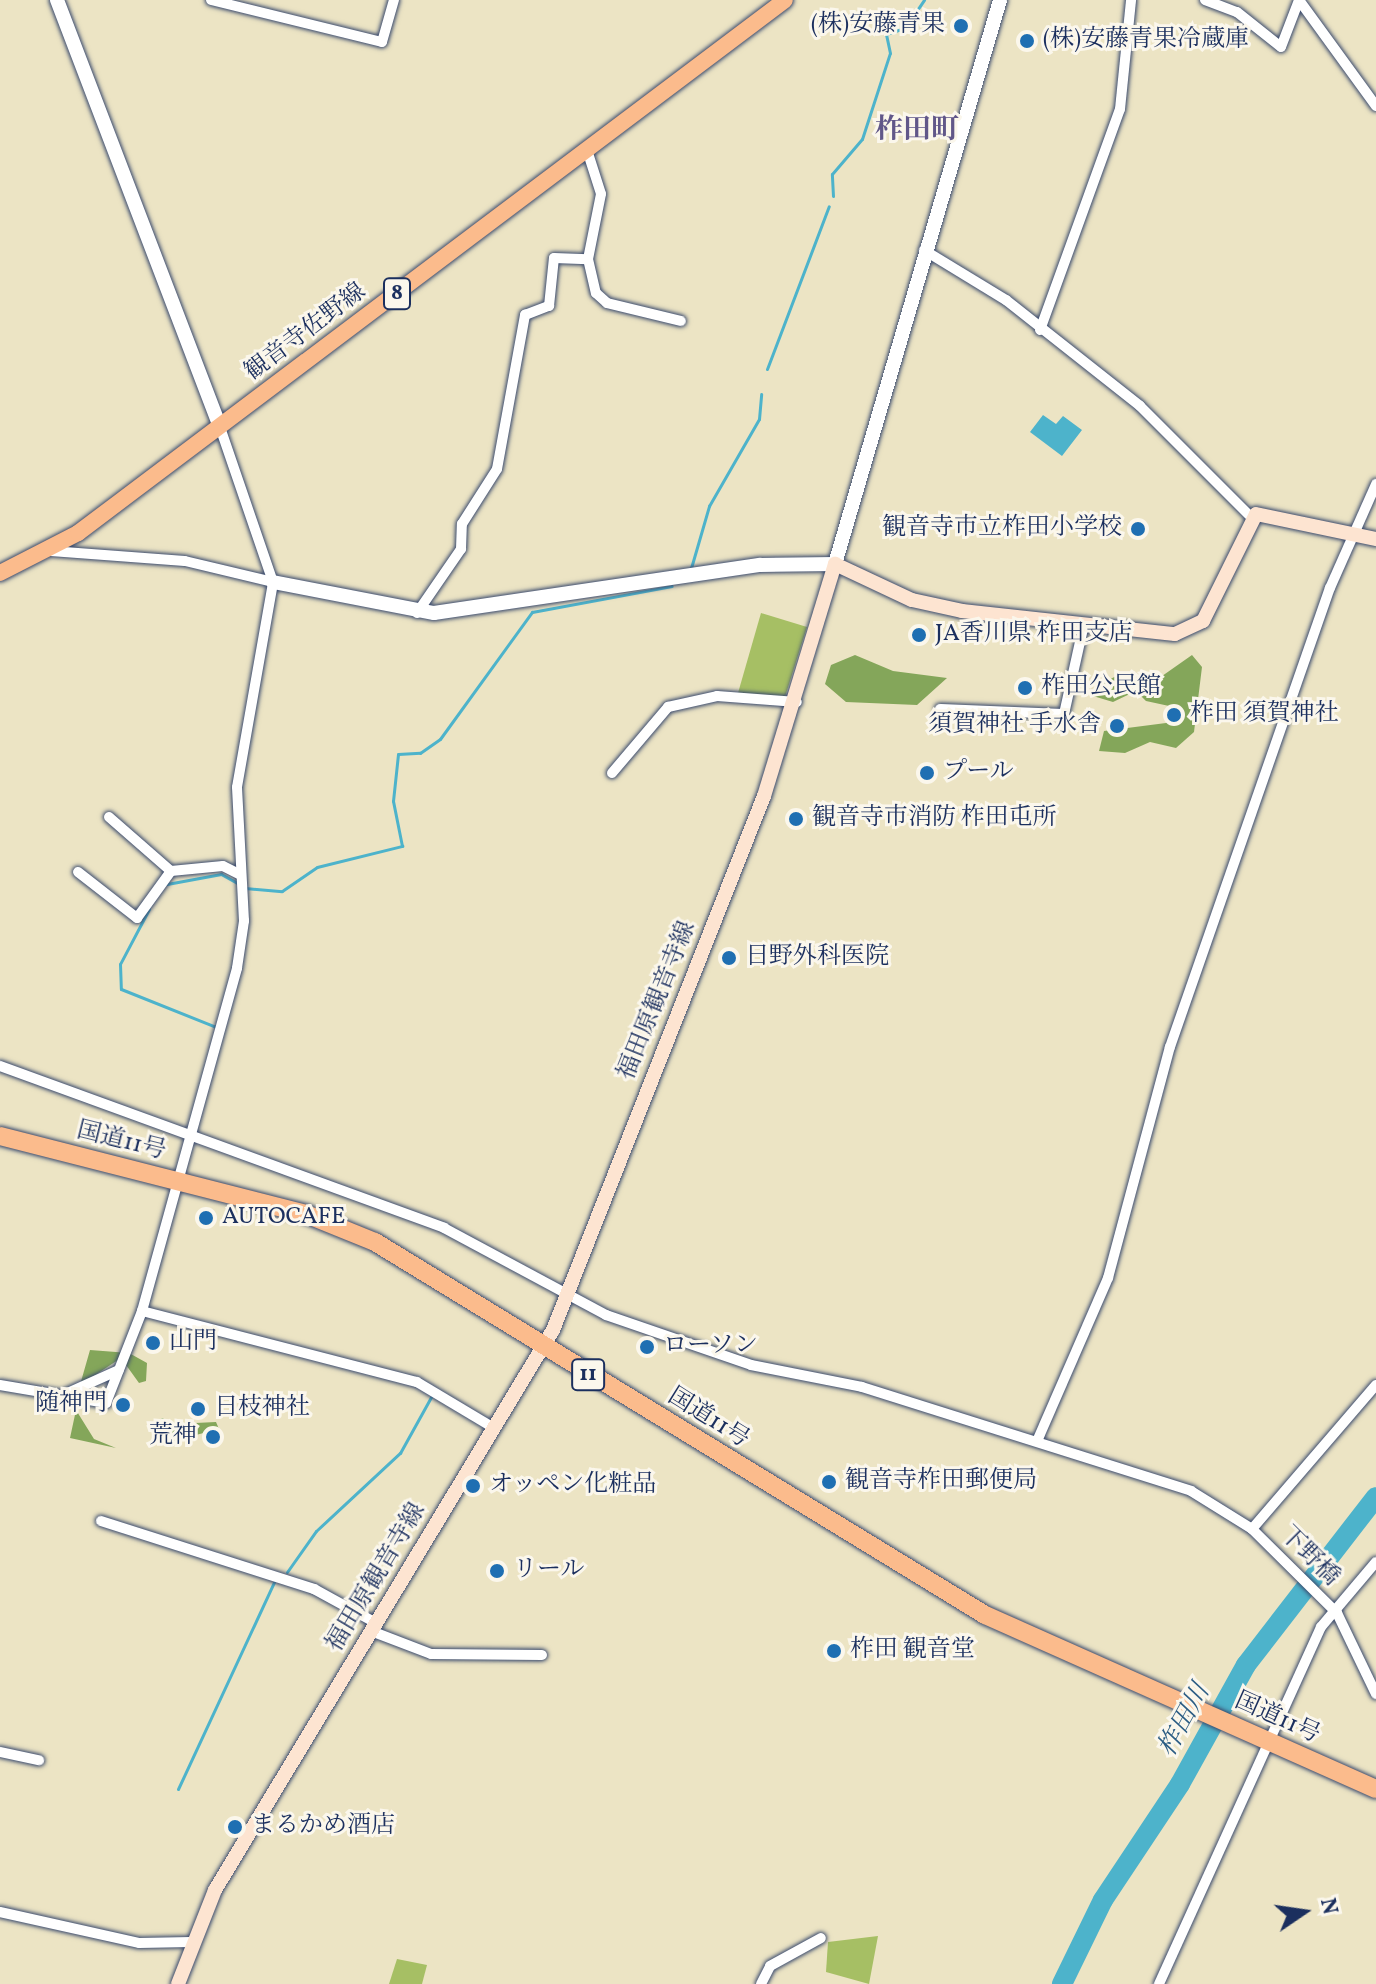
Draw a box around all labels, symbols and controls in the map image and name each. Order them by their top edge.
place label: (株)安藤青果 [811,12,945,40]
marker: (株)安藤青果 [952,17,970,35]
place label: (株)安藤青果冷蔵庫 [1043,27,1249,55]
marker: (株)安藤青果冷蔵庫 [1018,32,1036,50]
district label: 柞田町 [875,114,959,148]
road number: 8 [383,276,411,312]
street label: 観音寺佐野線 [240,278,372,388]
place label: 観音寺市立柞田小学校 [882,515,1122,543]
marker: 観音寺市立柞田小学校 [1129,520,1147,538]
place label: JA香川県 柞田支店 [935,621,1133,649]
marker: JA香川県 柞田支店 [910,626,928,644]
place label: 柞田公民館 [1041,674,1161,702]
marker: 柞田公民館 [1016,679,1034,697]
place label: 柞田 須賀神社 [1190,701,1339,729]
marker: 柞田 須賀神社 [1165,706,1183,724]
place label: 須賀神社 手水舎 [928,712,1101,740]
marker: 須賀神社 手水舎 [1108,717,1126,735]
place label: プール [943,759,1014,787]
marker: プール [918,764,936,782]
place label: 観音寺市消防 柞田屯所 [812,805,1057,833]
marker: 観音寺市消防 柞田屯所 [787,810,805,828]
street label: 福田原観音寺線 [613,918,703,1084]
place label: 日野外科医院 [745,944,889,972]
marker: 日野外科医院 [720,949,738,967]
street label: 国道11号 [74,1117,168,1167]
place label: AUTOCAFE [222,1204,345,1232]
marker: AUTOCAFE [197,1209,215,1227]
place label: 山門 [169,1329,217,1357]
place label: ローソン [663,1333,759,1361]
marker: 山門 [144,1334,162,1352]
marker: ローソン [638,1338,656,1356]
road number: 11 [570,1357,606,1393]
street label: 国道11号 [662,1383,754,1455]
place label: 随神門 [35,1391,107,1419]
place label: 日枝神社 [214,1395,310,1423]
marker: 随神門 [114,1396,132,1414]
marker: 日枝神社 [189,1400,207,1418]
place label: 荒神 [149,1423,197,1451]
marker: 荒神 [204,1428,222,1446]
place label: 観音寺柞田郵便局 [845,1468,1037,1496]
place label: オッペン化粧品 [489,1472,657,1500]
marker: 観音寺柞田郵便局 [820,1473,838,1491]
marker: オッペン化粧品 [464,1477,482,1495]
street label: 福田原観音寺線 [321,1499,433,1657]
street label: 下野橋 [1273,1521,1345,1593]
place label: リール [513,1557,585,1585]
marker: リール [488,1562,506,1580]
place label: 柞田 観音堂 [850,1637,975,1665]
marker: 柞田 観音堂 [825,1642,843,1660]
water label: 柞田川 [1152,1679,1218,1763]
street label: 国道11号 [1230,1687,1324,1751]
place label: まるかめ酒店 [251,1813,395,1841]
marker: まるかめ酒店 [226,1818,244,1836]
north arrow [1264,1872,1344,1952]
text: N [1311,1895,1345,1918]

